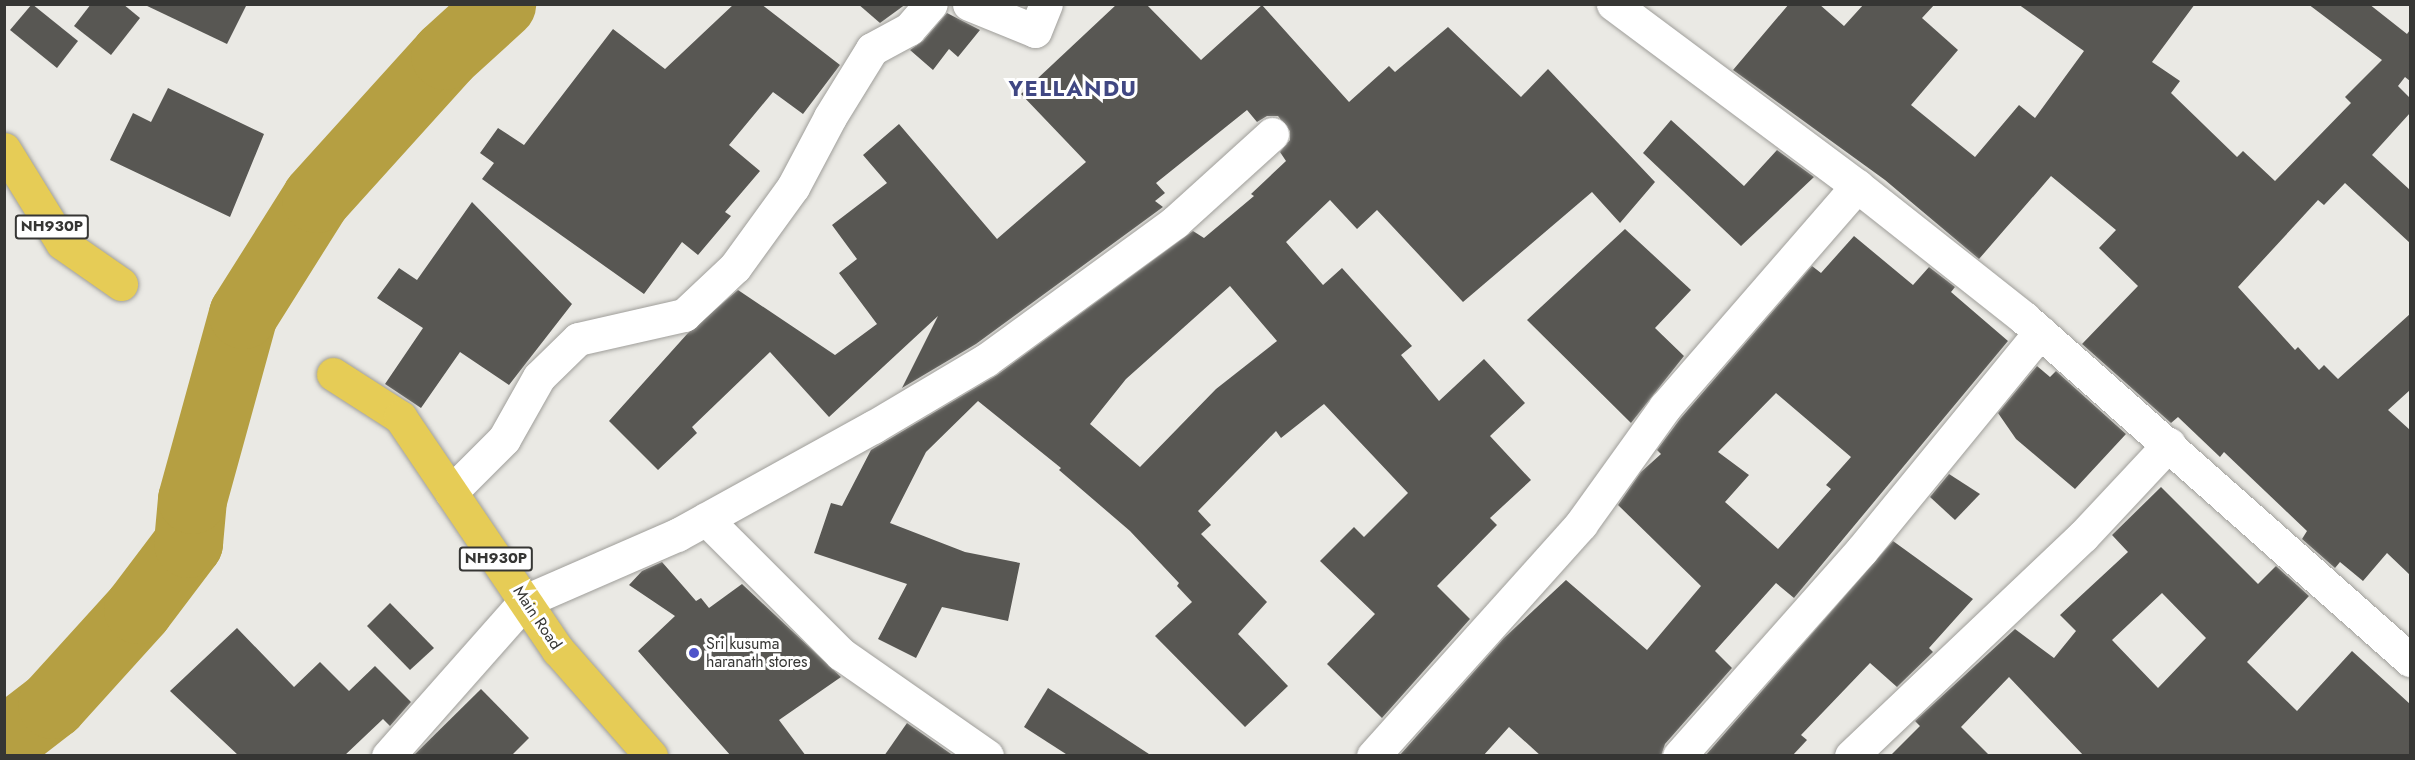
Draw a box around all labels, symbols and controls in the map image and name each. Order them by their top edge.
district label: YELLANDU [1009,76,1137,102]
road number: NH930P [14,215,90,239]
road number: NH930P [458,547,534,571]
street label: Main Road [509,583,565,653]
place label: Sri kusuma haranath stores [706,634,807,672]
marker: Sri kusuma haranath stores [687,646,701,660]

